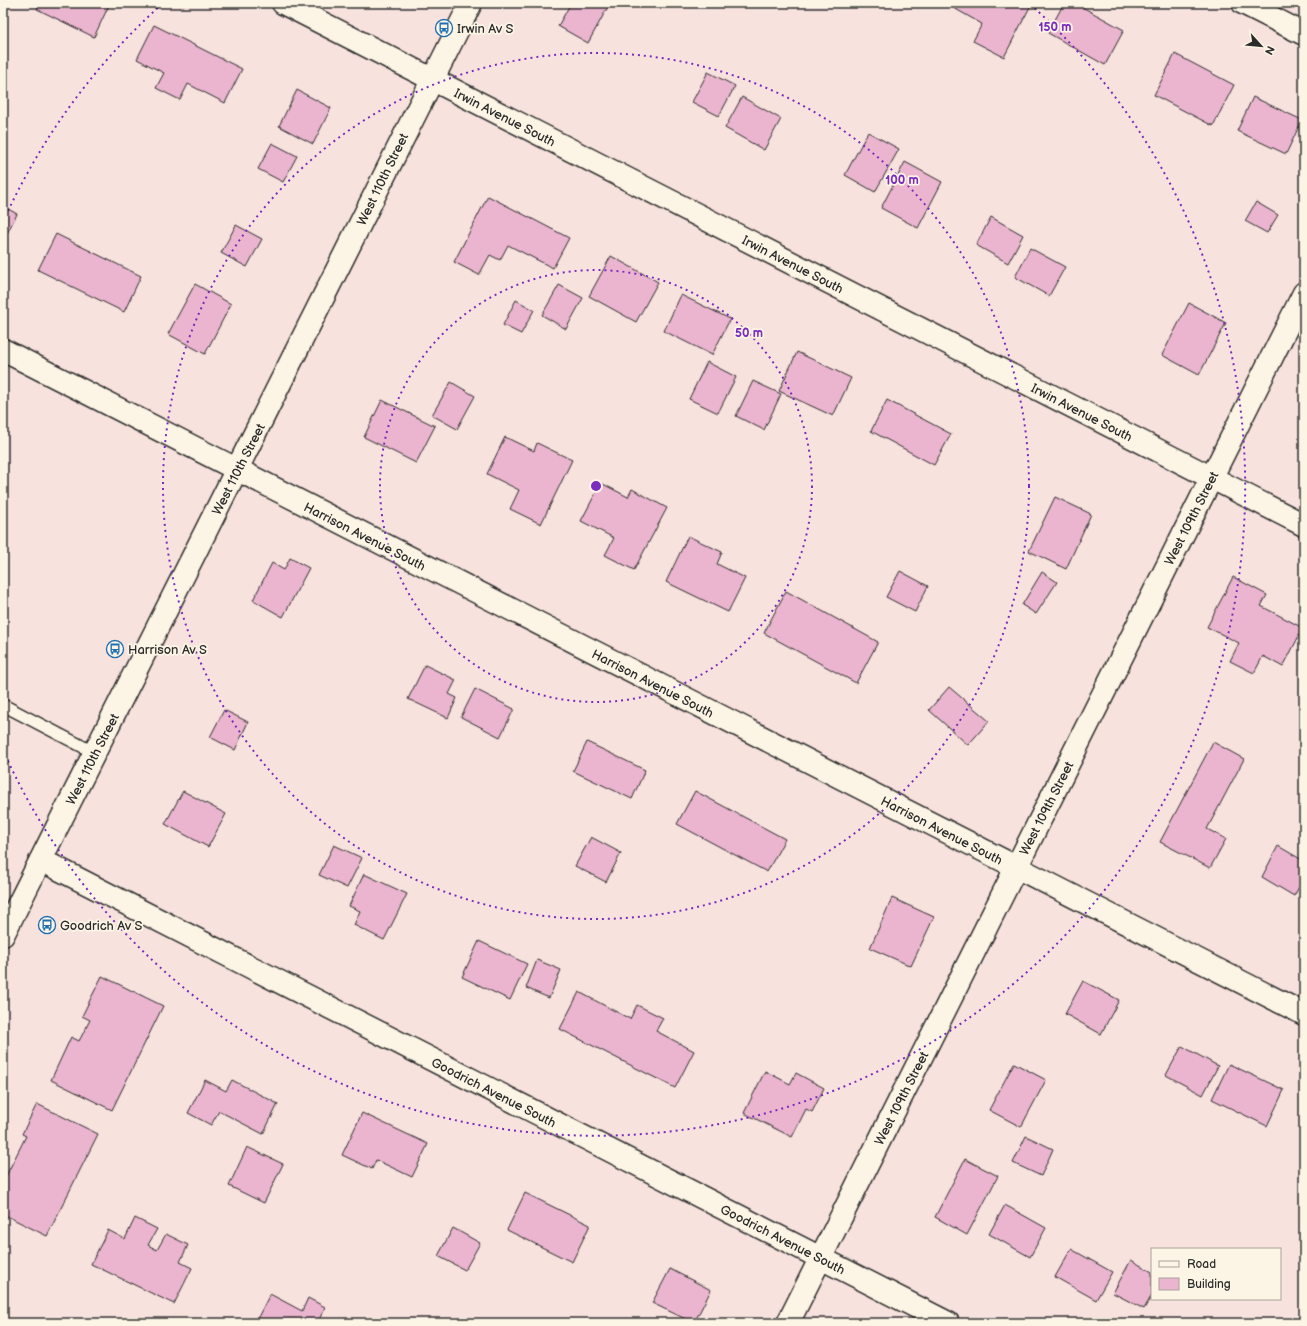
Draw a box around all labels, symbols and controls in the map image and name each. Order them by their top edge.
bus stop icon: Irwin Av S [434,18,454,38]
text: 150 m [1039,20,1071,35]
place label: Irwin Av S [457,21,513,37]
north arrow [1241,26,1281,66]
text: N [1262,44,1277,57]
street label: Irwin Avenue South [451,85,558,150]
street label: West 110th Street [354,131,412,228]
text: 100 m [885,173,919,188]
street label: Irwin Avenue South [739,232,846,297]
text: 50 m [735,326,763,341]
street label: Irwin Avenue South [1028,380,1135,445]
street label: West 110th Street [209,421,269,518]
street label: West 109th Street [1161,469,1222,568]
centre of rings [589,479,603,493]
street label: Harrison Avenue South [301,499,428,575]
bus stop icon: Harrison Av S [105,639,125,659]
place label: Harrison Av S [128,642,207,658]
street label: Harrison Avenue South [589,646,716,722]
street label: West 110th Street [63,711,123,808]
street label: West 109th Street [1016,759,1077,858]
street label: Harrison Avenue South [878,793,1005,869]
bus stop icon: Goodrich Av S [37,915,57,935]
place label: Goodrich Av S [60,918,142,934]
street label: West 109th Street [871,1049,932,1148]
street label: Goodrich Avenue South [429,1054,559,1131]
street label: Goodrich Avenue South [718,1201,848,1278]
legend [1151,1248,1281,1300]
text: Road [1187,1257,1216,1272]
text: Building [1187,1277,1231,1292]

